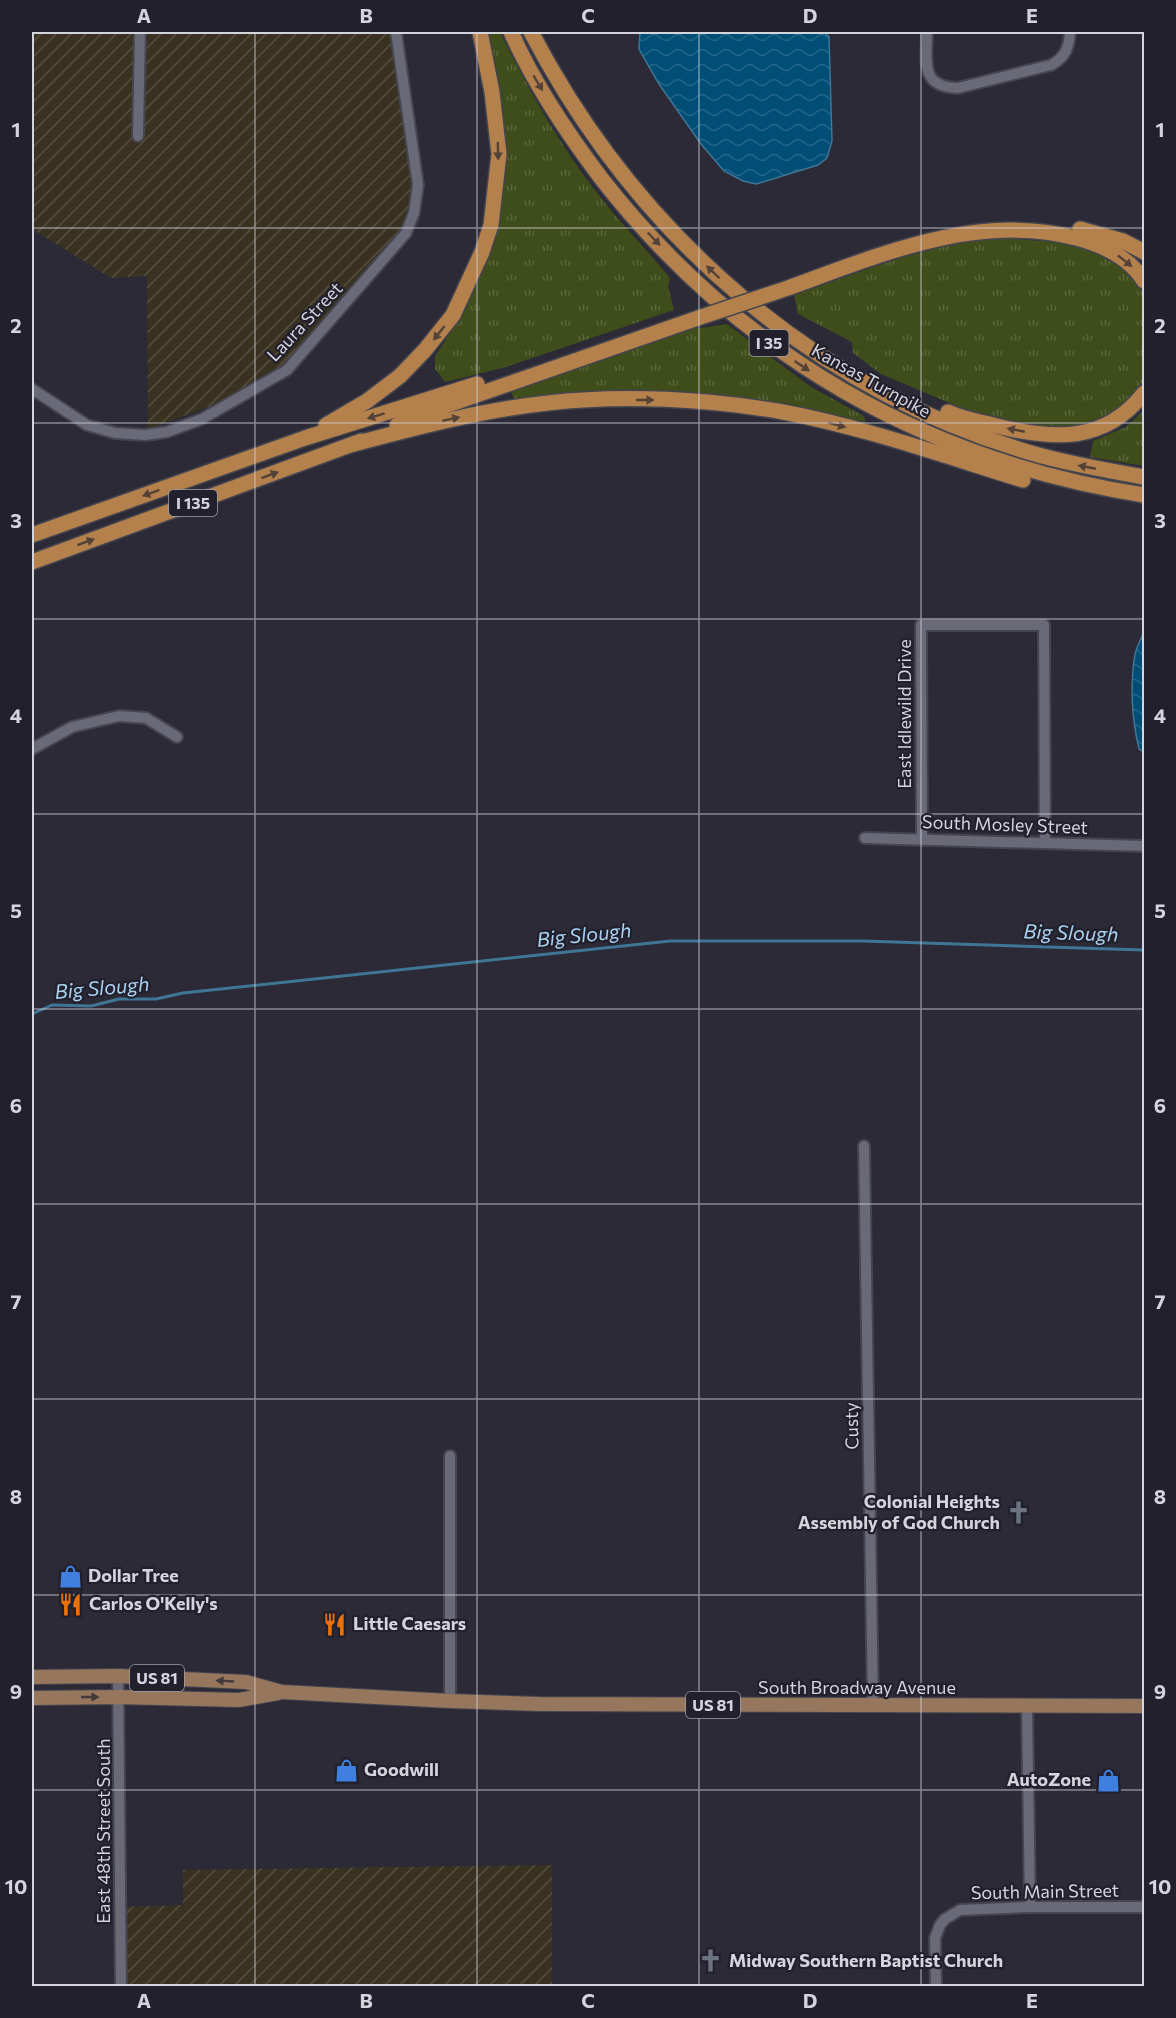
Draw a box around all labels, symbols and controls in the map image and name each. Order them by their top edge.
text: A [137,3,151,27]
text: B [359,3,373,27]
text: C [581,3,595,27]
text: D [803,3,817,27]
text: E [1026,3,1038,27]
one-way arrow [533,75,543,92]
text: 1 [11,117,21,141]
text: 1 [1155,117,1165,141]
one-way arrow [494,142,503,161]
one-way arrow [647,232,661,247]
one-way arrow [1118,254,1133,266]
one-way arrow [707,266,721,280]
street label: Laura Street [262,277,347,366]
text: 2 [10,313,22,337]
text: 2 [1154,313,1166,337]
one-way arrow [432,325,445,341]
road number: I 35 [750,330,788,356]
street label: Kansas Turnpike [808,338,935,422]
one-way arrow [793,360,809,372]
one-way arrow [635,395,654,405]
one-way arrow [367,412,385,421]
one-way arrow [442,414,461,423]
one-way arrow [828,421,846,430]
one-way arrow [1006,425,1025,434]
one-way arrow [1077,462,1096,471]
one-way arrow [261,470,279,479]
one-way arrow [142,488,160,498]
road number: I 135 [169,490,217,516]
text: 3 [10,508,22,532]
text: 3 [1154,508,1166,532]
one-way arrow [78,536,96,546]
street label: East Idlewild Drive [893,639,915,789]
text: 4 [10,703,22,727]
text: 4 [1154,703,1166,727]
street label: South Mosley Street [922,810,1088,838]
text: 5 [10,898,22,922]
text: 5 [1154,898,1166,922]
water label: Big Slough [535,917,632,951]
water label: Big Slough [1023,918,1119,946]
water label: Big Slough [54,971,150,1003]
text: 6 [10,1093,22,1117]
text: 6 [1154,1093,1166,1117]
text: 7 [11,1289,22,1313]
text: 7 [1155,1289,1166,1313]
street label: Custy [840,1402,862,1450]
text: 8 [10,1484,22,1508]
text: 8 [1154,1484,1166,1508]
place label: Colonial Heights Assembly of God Church [798,1490,1000,1533]
church icon: Colonial Heights Assembly of God Church [1005,1499,1031,1525]
shop icon: Dollar Tree [57,1563,83,1589]
place label: Dollar Tree [88,1564,179,1586]
restaurant icon: Carlos O'Kelly's [58,1591,84,1617]
place label: Carlos O'Kelly's [89,1592,218,1614]
restaurant icon: Little Caesars [322,1611,348,1637]
place label: Little Caesars [353,1612,466,1634]
road number: US 81 [130,1665,184,1691]
one-way arrow [215,1676,234,1685]
street label: South Broadway Avenue [758,1676,956,1698]
text: 9 [10,1679,22,1703]
text: 9 [1154,1679,1166,1703]
one-way arrow [80,1692,99,1702]
road number: US 81 [686,1692,740,1718]
street label: East 48th Street South [92,1738,114,1924]
shop icon: Goodwill [333,1757,359,1783]
place label: Goodwill [364,1758,439,1780]
shop icon: AutoZone [1096,1767,1122,1793]
place label: AutoZone [1007,1768,1091,1790]
text: 10 [5,1874,27,1898]
text: 10 [1149,1874,1171,1898]
street label: South Main Street [971,1879,1119,1903]
church icon: Midway Southern Baptist Church [698,1948,724,1974]
place label: Midway Southern Baptist Church [729,1949,1003,1971]
text: A [137,1988,151,2012]
text: B [359,1988,373,2012]
text: C [581,1988,595,2012]
text: D [803,1988,817,2012]
text: E [1026,1988,1038,2012]

